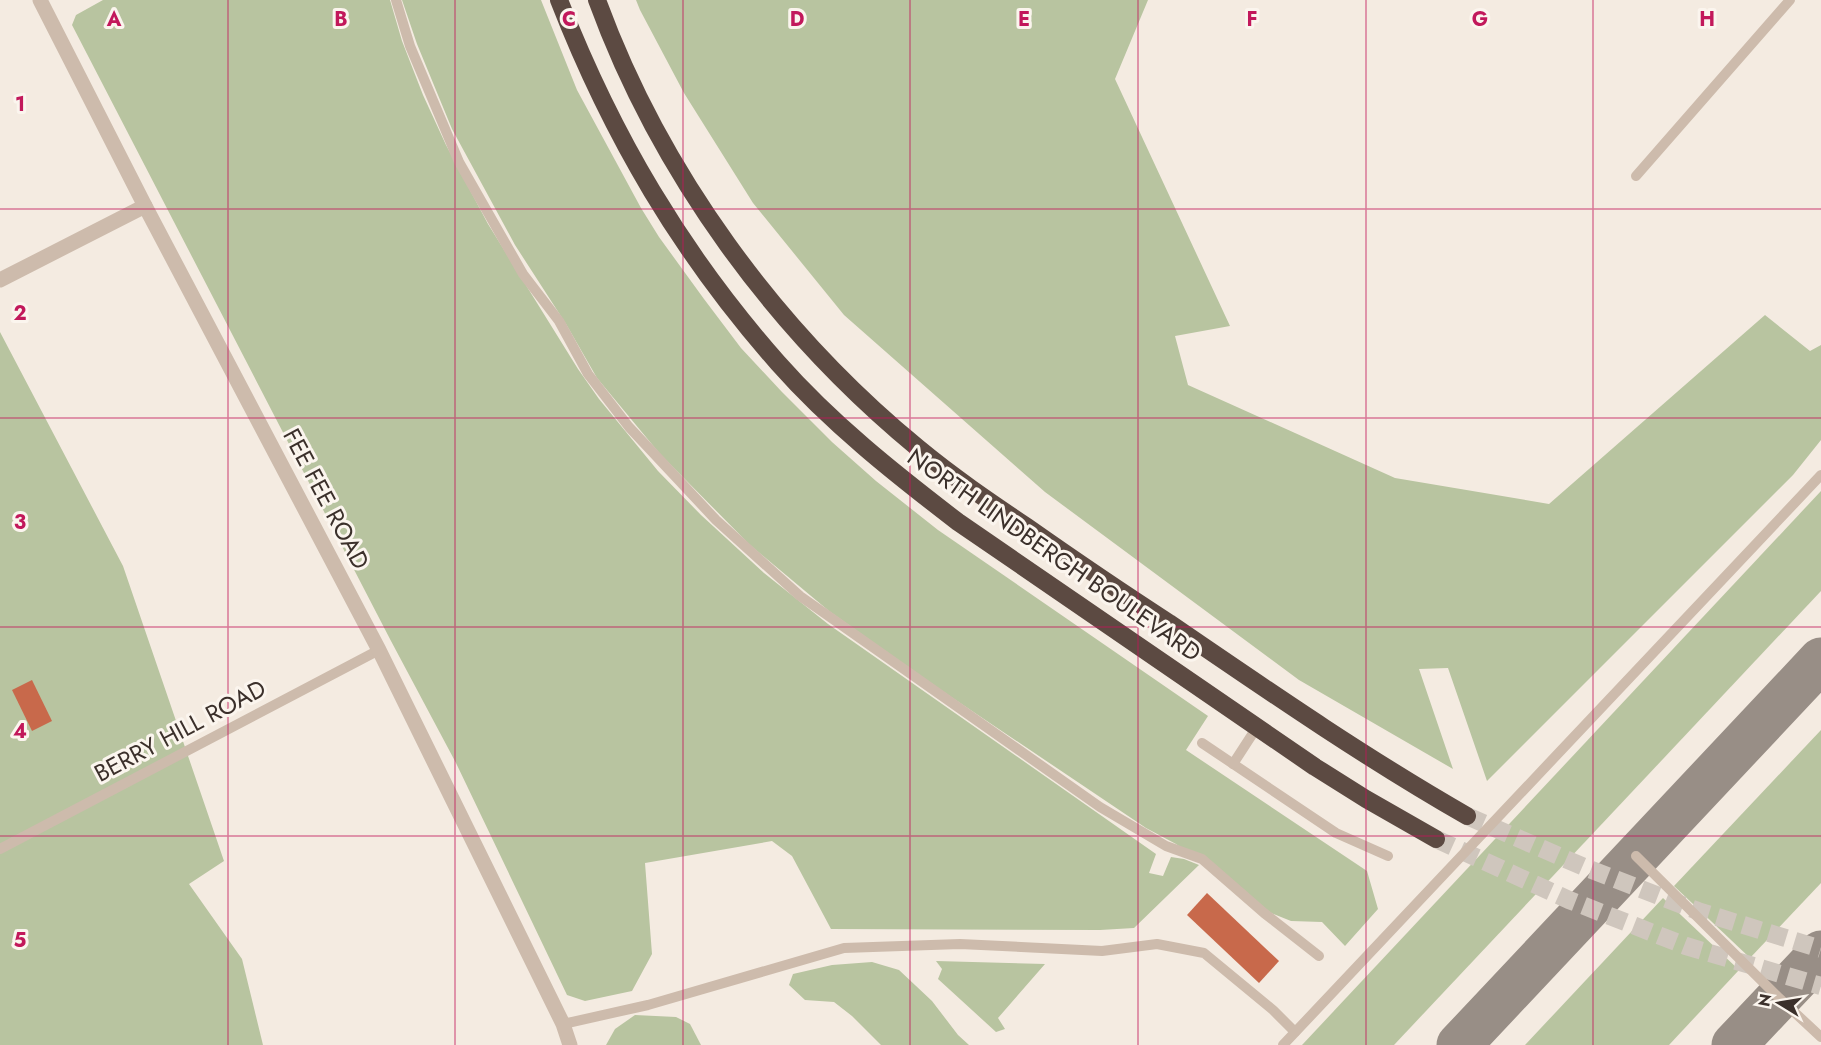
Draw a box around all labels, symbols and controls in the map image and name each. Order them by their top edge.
text: A [106,5,122,34]
text: B [334,5,348,34]
text: C [562,5,576,34]
text: D [790,5,804,34]
text: E [1018,5,1030,34]
text: F [1246,5,1258,34]
text: G [1472,5,1488,34]
text: H [1699,5,1715,34]
text: 1 [15,90,25,119]
text: 2 [13,299,27,328]
street label: FEE FEE ROAD [275,422,378,575]
street label: NORTH LINDBERGH BOULEVARD [900,439,1208,670]
text: 3 [14,508,26,537]
street label: BERRY HILL ROAD [88,671,272,791]
text: 4 [13,717,27,746]
text: 5 [14,926,27,955]
north arrow [1749,973,1809,1033]
text: N [1752,992,1777,1009]

